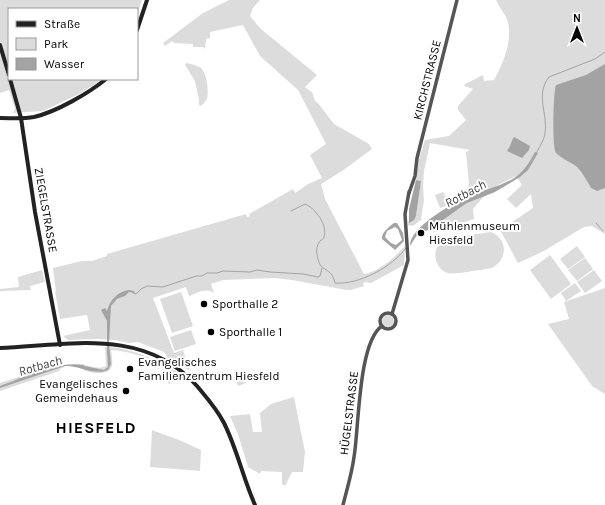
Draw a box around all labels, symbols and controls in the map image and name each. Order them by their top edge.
legend [8,8,138,80]
north arrow [557,8,597,48]
text: N [573,12,581,25]
text: Straße [44,17,80,31]
text: Park [44,37,69,51]
street label: KIRCHSTRASSE [410,38,444,122]
text: Wasser [44,57,85,71]
street label: ZIEGELSTRASSE [32,166,60,254]
water label: Rotbach [442,176,488,210]
place label: Mühlenmuseum Hiesfeld [429,219,520,247]
marker: Mühlenmuseum Hiesfeld [416,228,426,238]
place label: Sporthalle 2 [212,297,278,311]
marker: Sporthalle 2 [199,299,209,309]
place label: Sporthalle 1 [219,325,282,339]
marker: Sporthalle 1 [206,327,216,337]
water label: Rotbach [17,352,64,379]
place label: Evangelisches Familienzentrum Hiesfeld [138,355,280,383]
marker: Evangelisches Familienzentrum Hiesfeld [125,364,135,374]
street label: HÜGELSTRASSE [337,370,361,456]
place label: Evangelisches Gemeindehaus [35,377,118,405]
marker: Evangelisches Gemeindehaus [121,386,131,396]
district label: HIESFELD [56,418,136,437]

